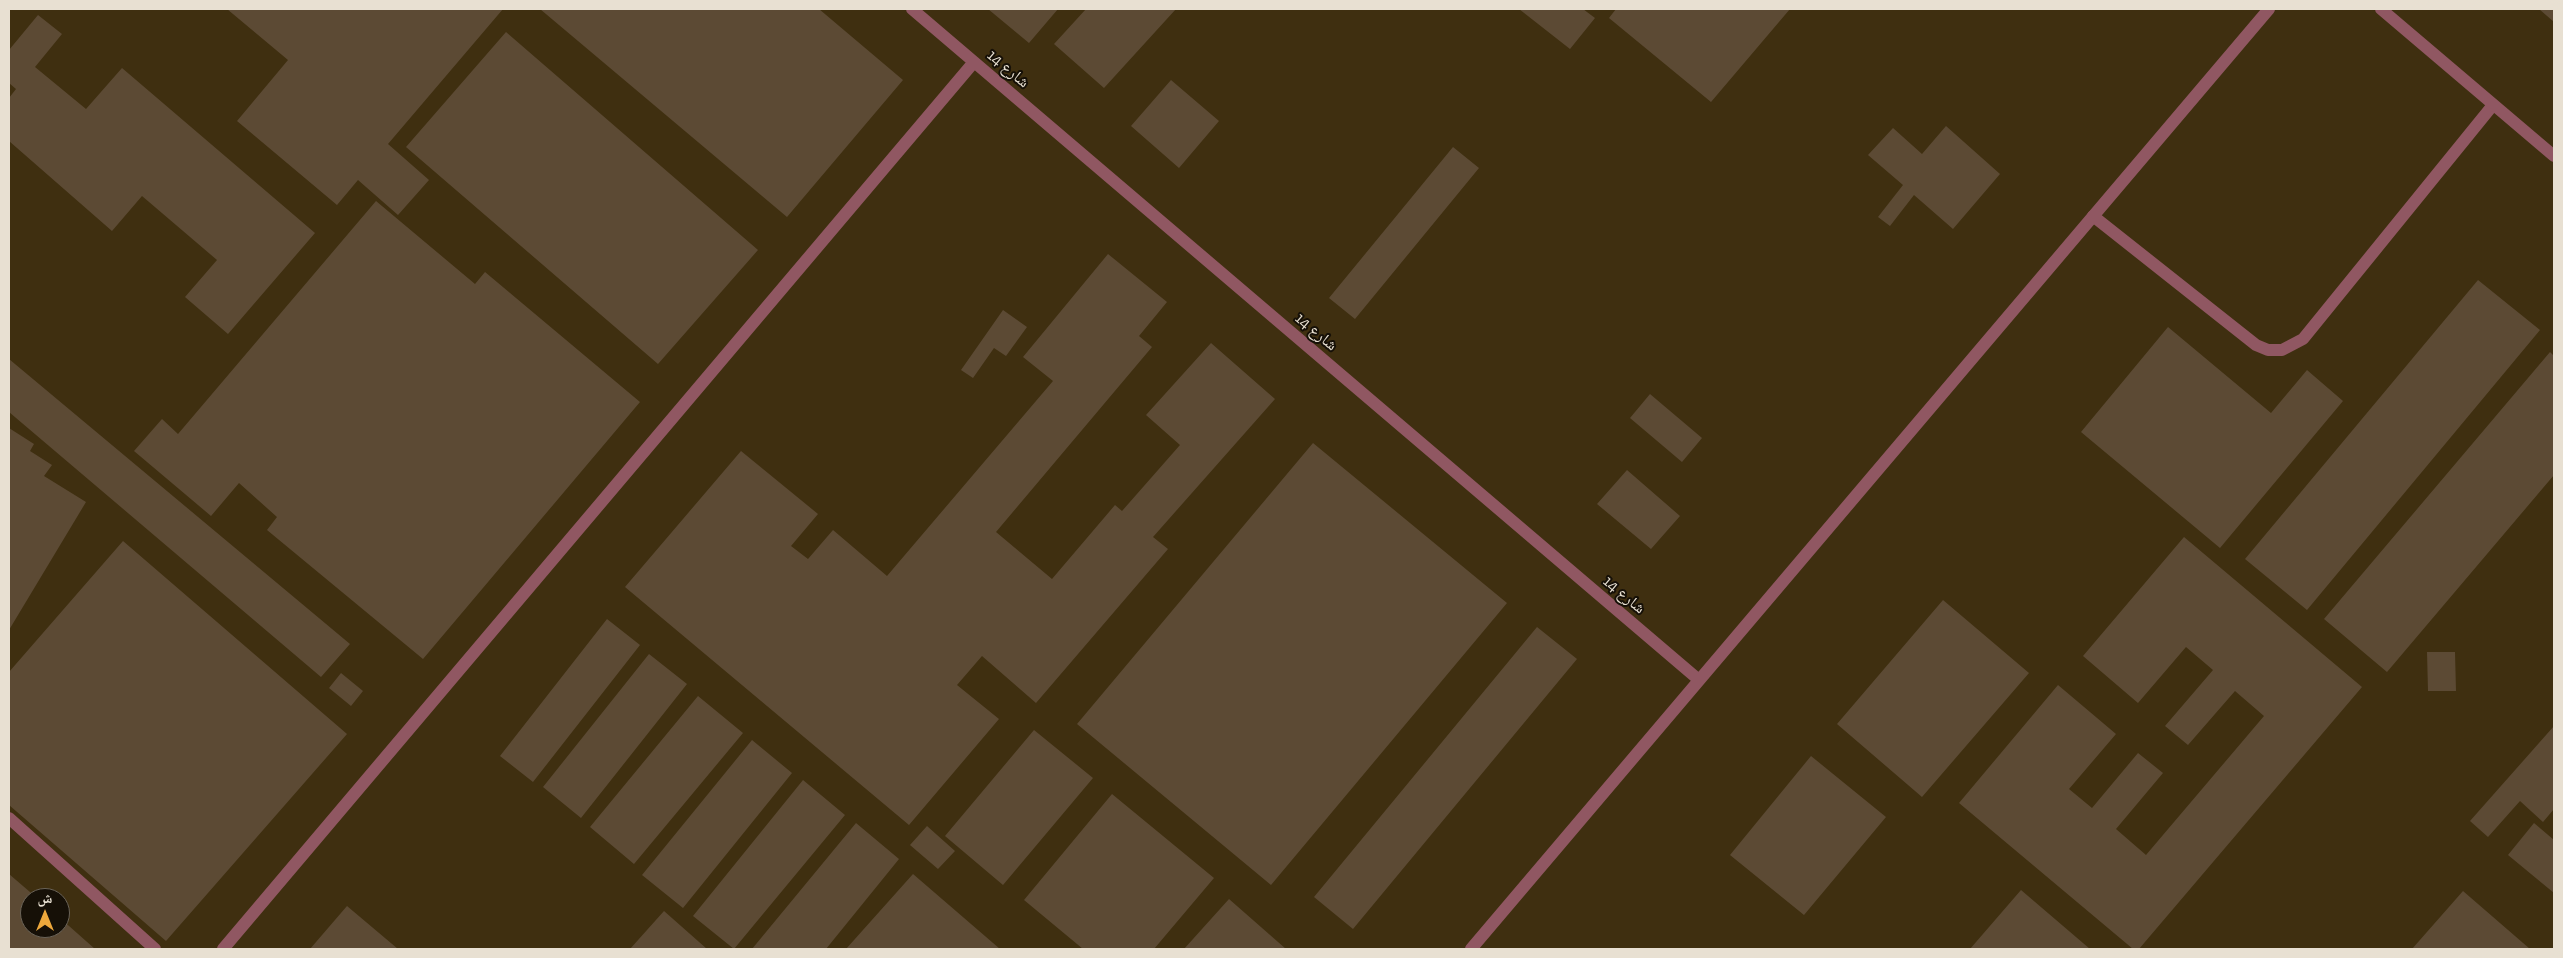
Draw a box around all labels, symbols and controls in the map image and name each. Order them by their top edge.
street label: شارع 14 [983,46,1033,92]
street label: شارع 14 [1291,309,1341,355]
street label: شارع 14 [1599,572,1649,618]
north arrow [20,888,70,938]
text: ش [38,890,52,907]

